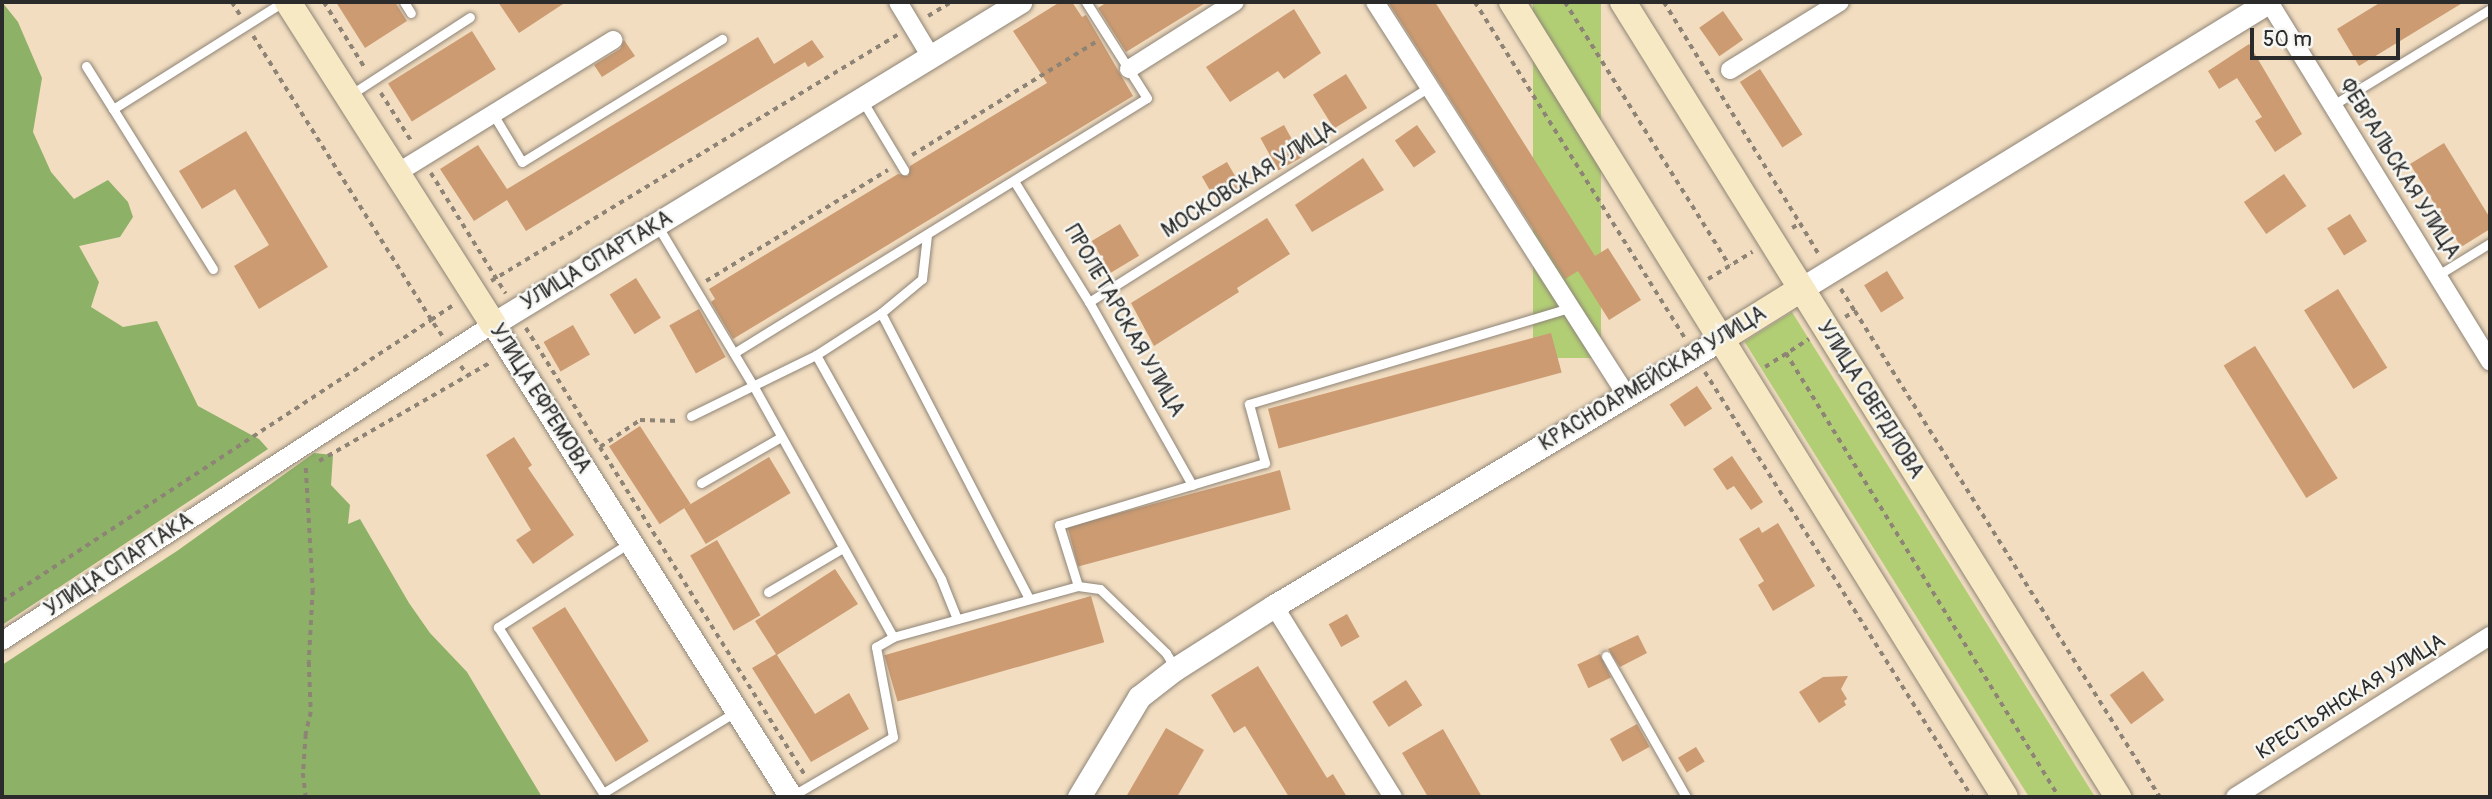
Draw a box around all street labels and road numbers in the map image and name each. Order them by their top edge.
street label: ФЕВРАЛЬСКАЯ УЛИЦА [2333,74,2465,264]
street label: МОСКОВСКАЯ УЛИЦА [1157,116,1341,244]
street label: УЛИЦА СПАРТАКА [517,206,677,316]
street label: ПРОЛЕТАРСКАЯ УЛИЦА [1059,221,1189,421]
street label: КРАСНОАРМЕЙСКАЯ УЛИЦА [1535,301,1771,457]
street label: УЛИЦА СВЕРДЛОВА [1811,317,1929,483]
street label: УЛИЦА ЕФРЕМОВА [484,320,596,478]
street label: УЛИЦА СПАРТАКА [40,508,198,622]
street label: КРЕСТЬЯНСКАЯ УЛИЦА [2252,629,2450,765]

